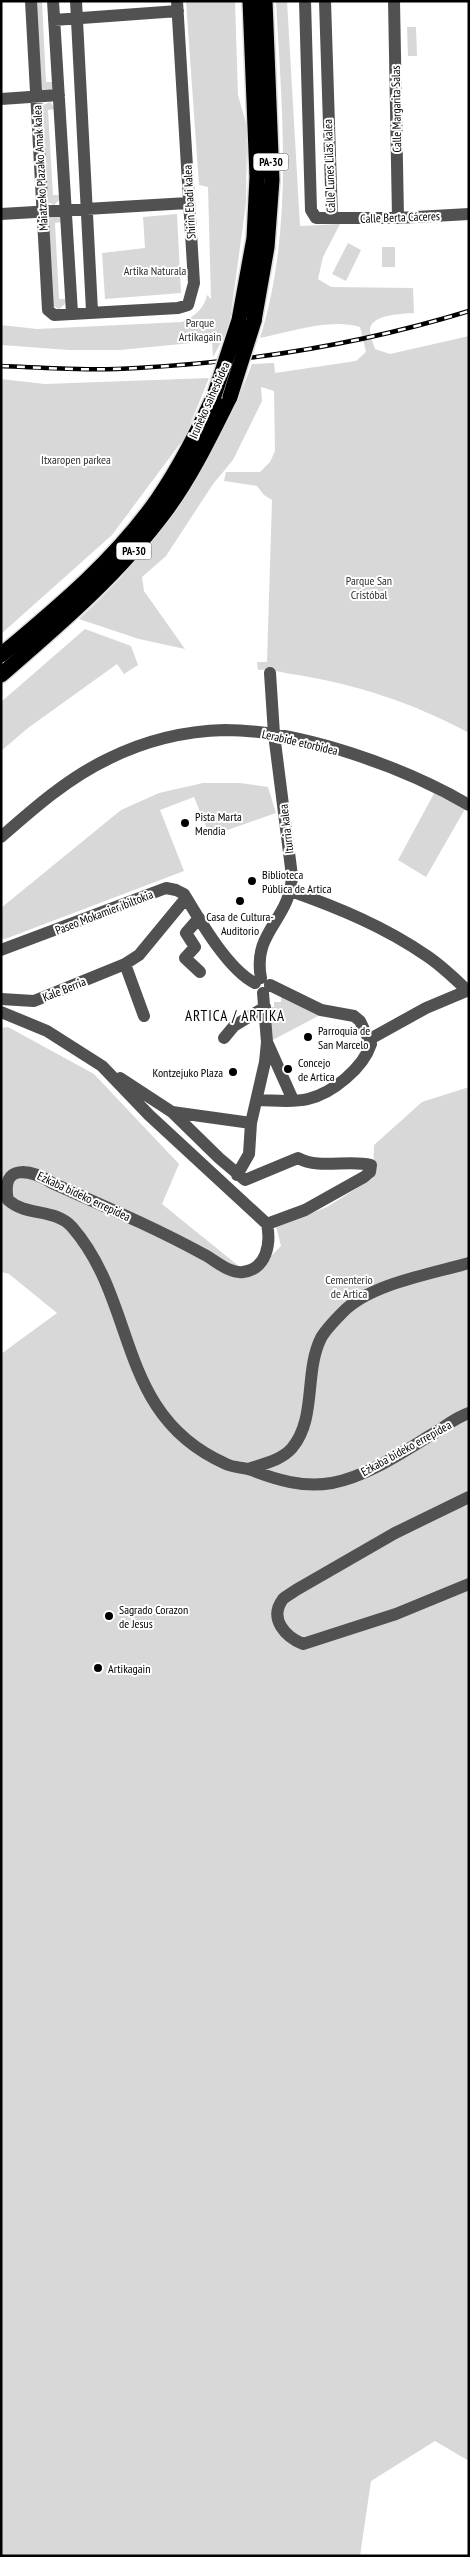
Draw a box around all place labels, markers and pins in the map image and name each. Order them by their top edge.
place label: Pista Marta Mendia [195,809,242,838]
marker: Pista Marta Mendia [179,817,191,829]
place label: Biblioteca Pública de Artica [262,867,332,896]
marker: Biblioteca Pública de Artica [246,875,258,887]
marker: Casa de Cultura- Auditorio [234,895,246,907]
place label: Casa de Cultura- Auditorio [206,909,274,938]
place label: Parroquia de San Marcelo [318,1023,370,1052]
marker: Parroquia de San Marcelo [302,1031,314,1043]
place label: Concejo de Artica [298,1055,335,1084]
marker: Concejo de Artica [282,1063,294,1075]
place label: Kontzejuko Plaza [152,1065,223,1080]
marker: Kontzejuko Plaza [227,1066,239,1078]
place label: Sagrado Corazon de Jesus [119,1602,188,1631]
marker: Sagrado Corazon de Jesus [103,1610,115,1622]
place label: Artikagain [108,1661,150,1676]
marker: Artikagain [92,1662,104,1674]

